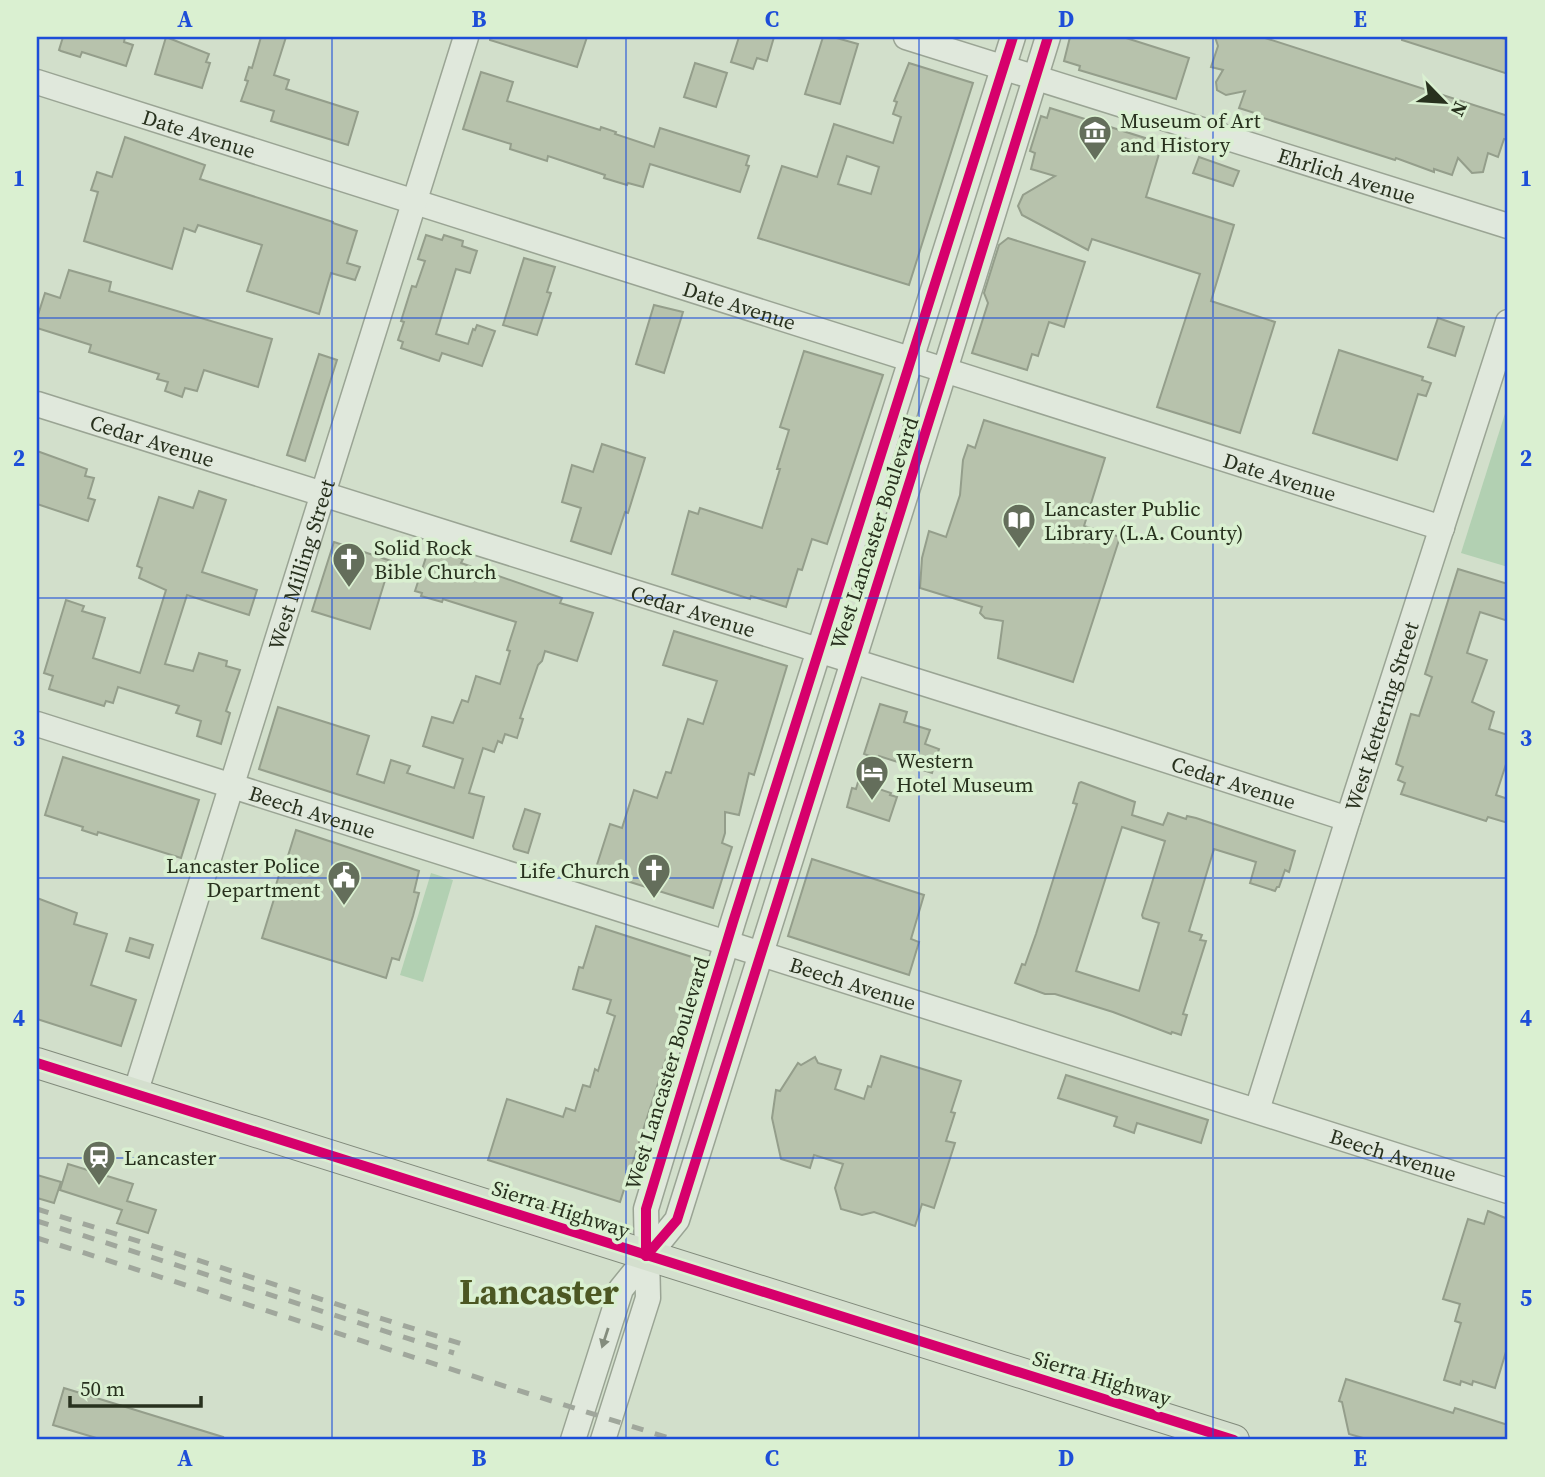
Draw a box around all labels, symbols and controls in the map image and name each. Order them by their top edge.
text: A [177,3,193,35]
text: B [472,3,487,35]
text: C [765,3,779,35]
text: D [1058,3,1074,35]
text: E [1353,3,1367,35]
north arrow [1408,66,1478,136]
text: N [1445,97,1474,121]
street label: Date Avenue [139,102,259,165]
place label: Museum of Art and History [1120,106,1261,159]
museum icon: Museum of Art and History [1076,113,1114,162]
street label: Ehrlich Avenue [1274,140,1419,211]
text: 1 [13,162,25,194]
text: 1 [1520,162,1532,194]
street label: Date Avenue [679,273,800,337]
street label: Cedar Avenue [87,407,218,474]
street label: West Lancaster Boulevard [823,413,925,653]
text: 2 [13,442,25,474]
text: 2 [1520,442,1532,474]
street label: Date Avenue [1220,445,1340,508]
street label: West Milling Street [261,475,341,653]
place label: Lancaster Public Library (L.A. County) [1044,494,1243,547]
library icon: Lancaster Public Library (L.A. County) [1000,501,1038,550]
place label: Solid Rock Bible Church [374,533,497,586]
church icon: Solid Rock Bible Church [330,540,368,589]
street label: Cedar Avenue [627,577,759,644]
street label: West Kettering Street [1337,618,1425,814]
text: 3 [13,722,25,754]
text: 3 [1520,722,1532,754]
place label: Western Hotel Museum [896,746,1034,799]
street label: Cedar Avenue [1168,748,1300,816]
hotel icon: Western Hotel Museum [853,753,891,802]
street label: Beech Avenue [246,778,379,845]
place label: Lancaster Police Department [166,851,320,904]
church icon: Life Church [635,851,673,900]
place label: Life Church [519,856,630,885]
public building icon: Lancaster Police Department [325,858,363,907]
street label: Beech Avenue [786,949,920,1017]
street label: West Lancaster Boulevard [618,953,716,1193]
text: 4 [13,1002,25,1034]
text: 4 [1520,1002,1532,1034]
street label: Beech Avenue [1326,1121,1460,1188]
station icon: Lancaster [80,1138,118,1187]
place label: Lancaster [124,1143,216,1172]
street label: Sierra Highway [488,1173,634,1245]
district label: Lancaster [459,1268,619,1316]
text: 5 [13,1282,25,1314]
text: 5 [1520,1282,1532,1314]
one-way arrow [599,1327,610,1348]
street label: Sierra Highway [1029,1343,1175,1413]
scale bar [70,1365,201,1409]
text: 50 m [80,1374,125,1403]
text: A [177,1442,193,1474]
text: B [472,1442,487,1474]
text: C [765,1442,779,1474]
text: D [1058,1442,1074,1474]
text: E [1353,1442,1367,1474]

